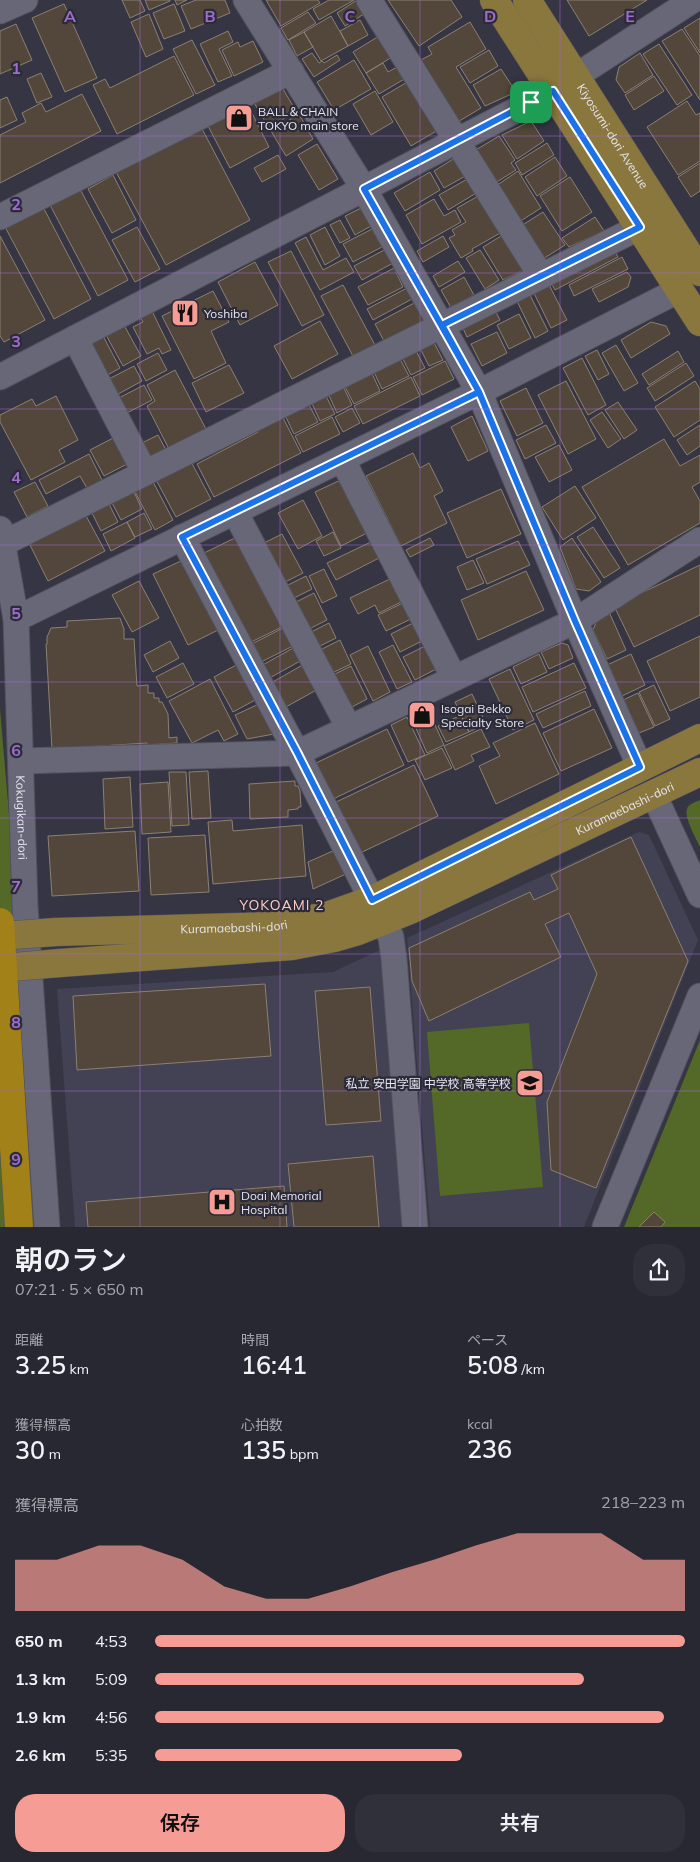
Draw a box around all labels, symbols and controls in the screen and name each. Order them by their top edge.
text: A [64,6,76,26]
text: B [204,6,216,26]
text: C [345,6,356,26]
text: D [484,6,496,26]
text: E [625,6,635,26]
text: 1 [11,58,21,78]
pin [510,81,552,123]
street label: Kiyosumi-dori Avenue [574,81,652,191]
icon: arrive [517,88,545,116]
shop icon: BALL＆CHAIN TOKYO main store [224,103,254,133]
place label: BALL＆CHAIN TOKYO main store [258,104,359,133]
text: 2 [11,194,21,214]
restaurant icon: Yoshiba [170,298,200,328]
place label: Yoshiba [203,306,247,321]
text: 3 [11,331,21,351]
text: 4 [11,467,21,487]
text: 5 [11,603,21,623]
shop icon: Isogai Bekko Specialty Store [407,700,437,730]
place label: Isogai Bekko Specialty Store [441,701,524,730]
text: 6 [11,740,21,760]
street label: Kokugikan-dori [13,775,31,860]
street label: Kuramaebashi-dori [573,778,676,838]
text: 7 [11,876,21,896]
district label: YOKOAMI 2 [239,896,324,914]
street label: Kuramaebashi-dori [180,916,289,936]
text: 8 [11,1012,21,1032]
school or university icon: 私立 安田学園 中学校 高等学校 [515,1068,545,1098]
place label: 私立 安田学園 中学校 高等学校 [346,1076,511,1091]
text: 9 [11,1149,21,1169]
hospital icon: Doai Memorial Hospital [207,1187,237,1217]
place label: Doai Memorial Hospital [241,1188,322,1217]
text: 朝のラン [15,1242,127,1277]
button: share [633,1244,685,1296]
text: 07:21 · 5 × 650 m [15,1279,144,1299]
text: 距離 [15,1331,43,1349]
text: 時間 [241,1331,269,1349]
text: ペース [467,1331,508,1349]
text: 3.25 [15,1349,66,1380]
text: 16:41 [241,1349,307,1380]
text: 5:08 [467,1349,518,1380]
text: km [66,1360,89,1378]
text: /km [518,1360,545,1378]
text: kcal [467,1415,493,1433]
text: 獲得標高 [15,1416,71,1434]
text: 心拍数 [241,1416,283,1434]
text: 236 [467,1433,512,1464]
text: 30 [15,1434,45,1465]
text: 135 [241,1434,286,1465]
text: m [45,1445,61,1463]
text: bpm [286,1445,319,1463]
text: 218–223 m [601,1492,685,1512]
text: 獲得標高 [15,1495,79,1515]
text: 650 m [15,1631,63,1651]
text: 4:53 [95,1631,127,1651]
text: 1.3 km [15,1669,66,1689]
text: 5:09 [95,1669,127,1689]
text: 1.9 km [15,1707,66,1727]
text: 4:56 [95,1707,127,1727]
text: 2.6 km [15,1745,66,1765]
text: 5:35 [95,1745,127,1765]
button: 保存 [15,1794,345,1852]
button: 共有 [355,1794,685,1852]

